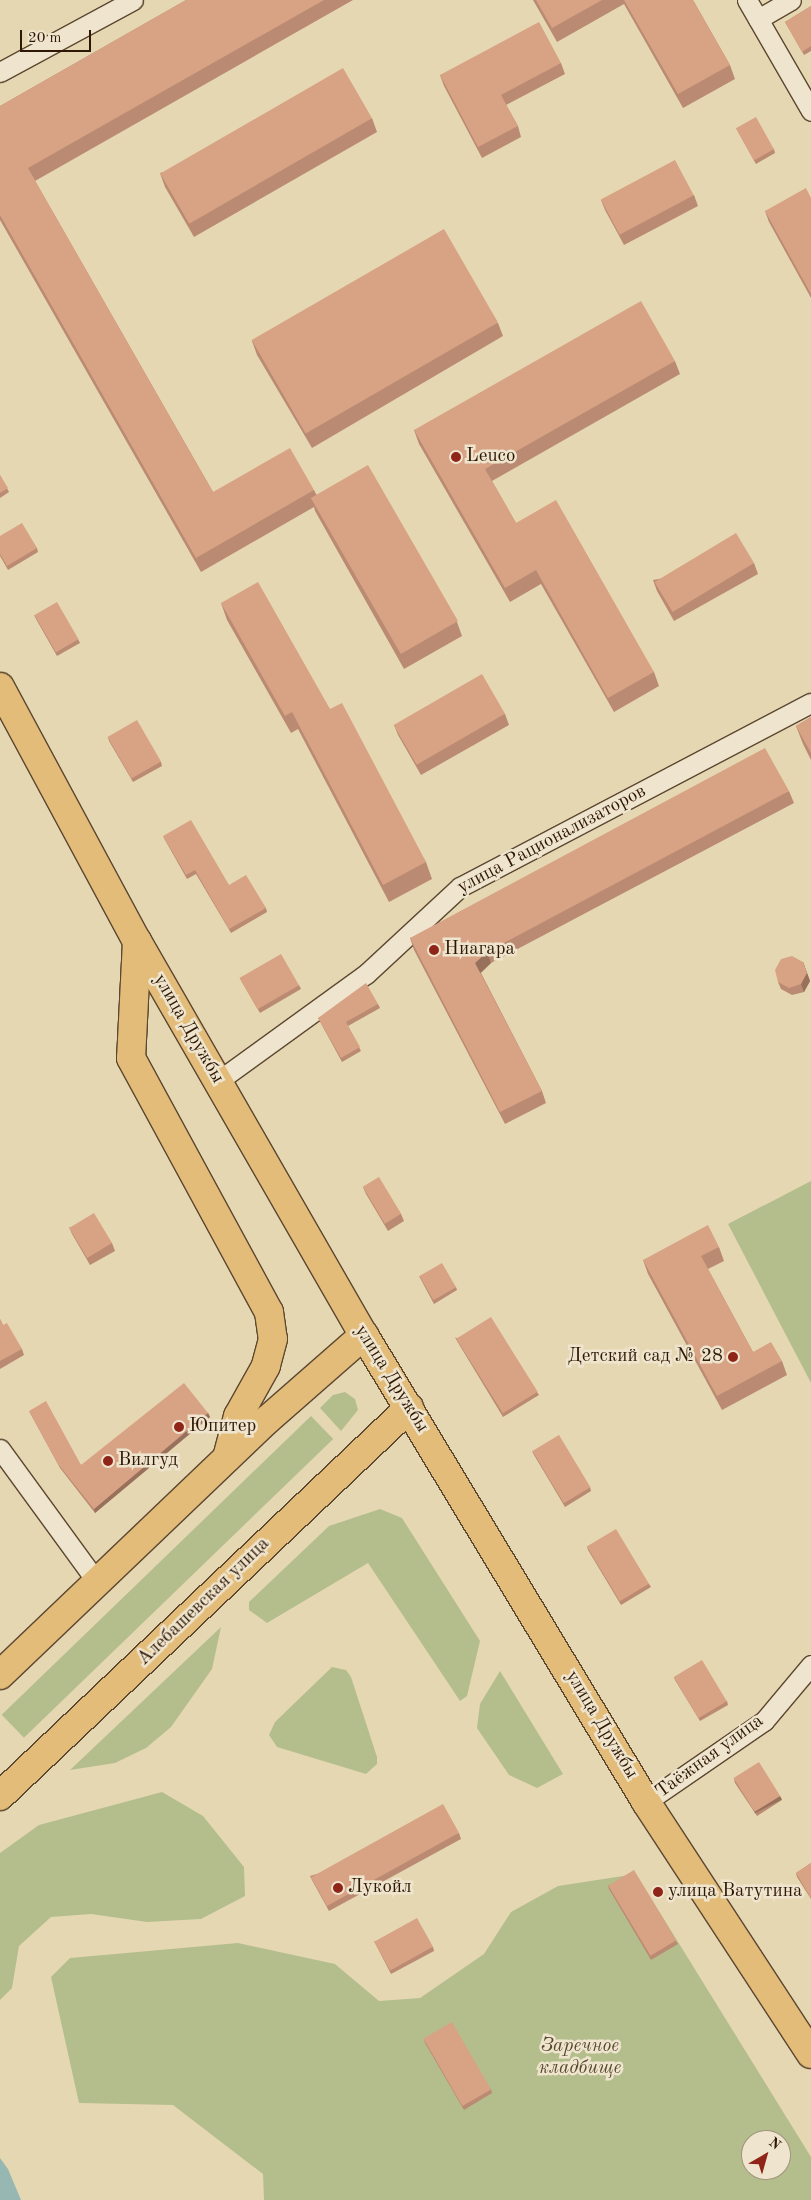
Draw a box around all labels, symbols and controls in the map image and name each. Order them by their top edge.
scale bar [22,20,94,52]
text: 20 m [28,31,62,46]
place label: Leuco [466,446,515,468]
marker: Leuco [450,451,462,463]
street label: улица Рационализаторов [454,781,650,899]
place label: Ниагара [444,939,515,961]
marker: Ниагара [428,944,440,956]
street label: улица Дружбы [148,970,228,1088]
street label: улица Дружбы [349,1321,433,1437]
place label: Детский сад № 28 [568,1346,723,1368]
marker: Детский сад № 28 [727,1351,739,1363]
place label: Юпитер [189,1416,256,1438]
marker: Юпитер [173,1421,185,1433]
place label: Вилгуд [118,1450,178,1472]
marker: Вилгуд [102,1455,114,1467]
street label: Алебашевская улица [133,1533,275,1671]
street label: улица Дружбы [560,1667,642,1783]
street label: Таёжная улица [652,1710,768,1804]
place label: Лукойл [348,1877,412,1899]
place label: улица Ватутина [668,1881,802,1903]
marker: Лукойл [332,1882,344,1894]
marker: улица Ватутина [652,1886,664,1898]
park label: Заречное кладбище [539,2036,621,2080]
north arrow [741,2130,791,2180]
text: N [766,2135,783,2153]

